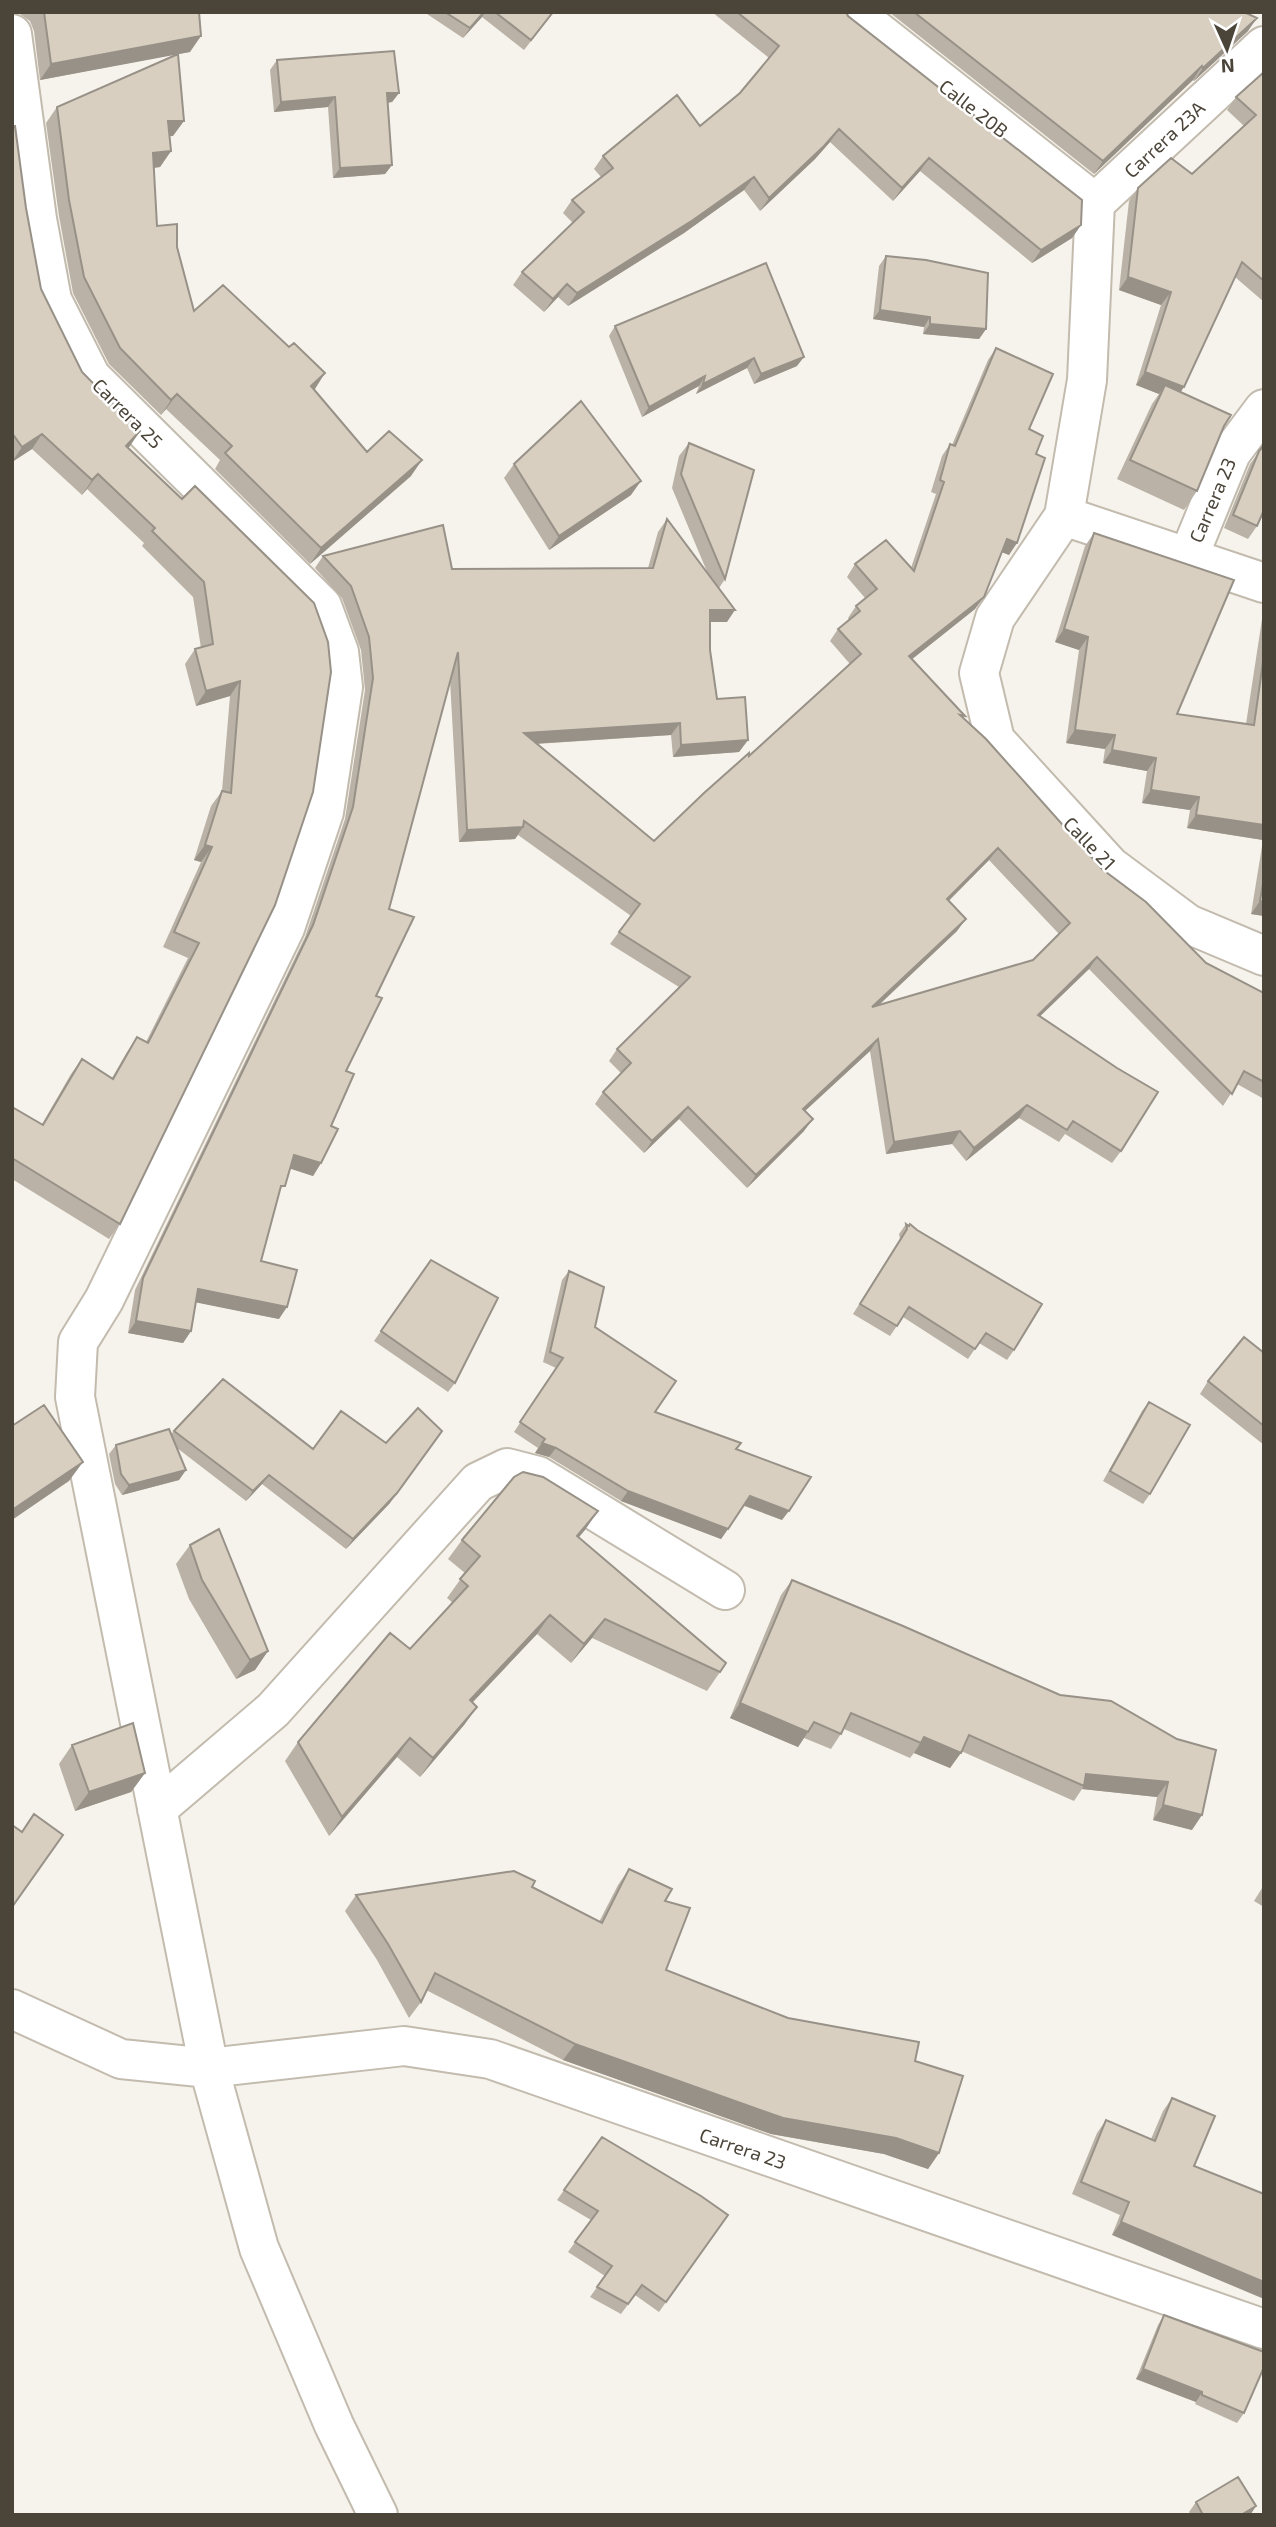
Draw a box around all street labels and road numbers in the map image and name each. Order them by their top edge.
street label: Calle 20B [935,74,1013,142]
street label: Carrera 23A [1119,96,1209,182]
street label: Carrera 25 [88,373,168,453]
street label: Carrera 23 [1184,454,1240,546]
street label: Calle 21 [1059,812,1121,874]
street label: Carrera 23 [697,2122,789,2174]

